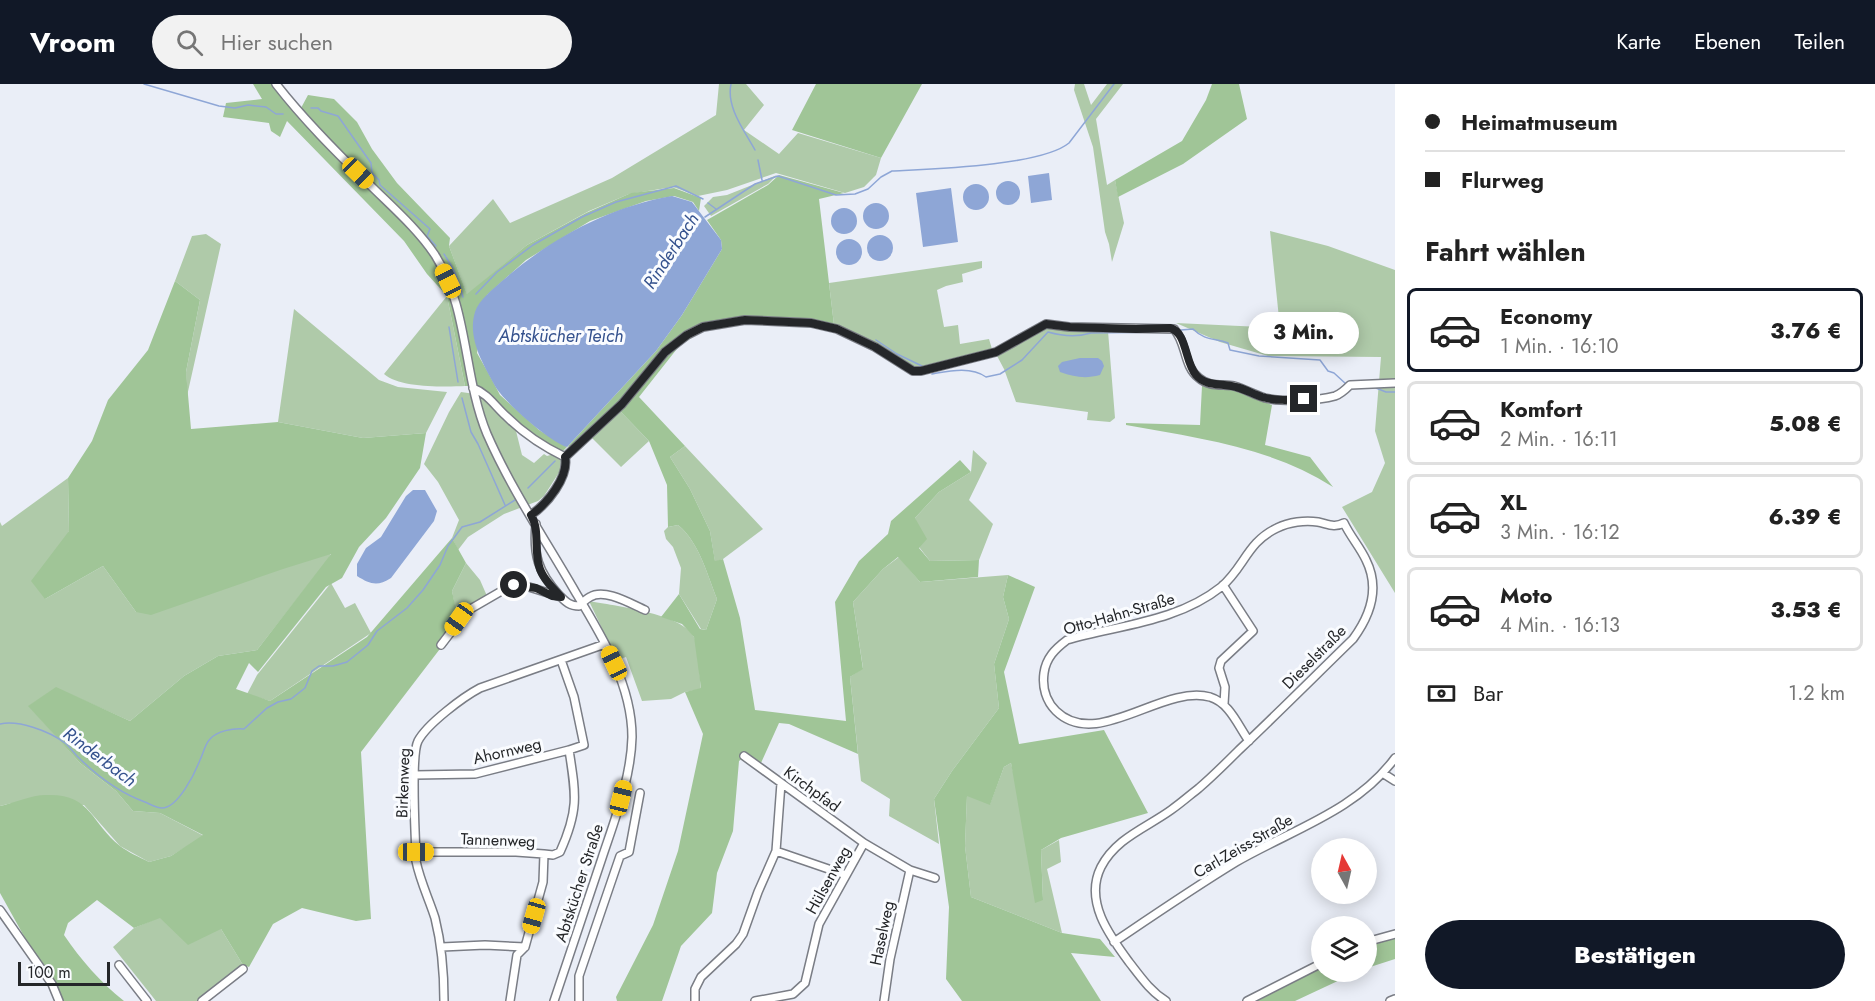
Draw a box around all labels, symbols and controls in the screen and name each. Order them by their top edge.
search box [152,15,572,69]
text: Vroom [30,22,116,63]
icon: search [173,26,206,59]
text: Hier suchen [221,26,333,58]
text: Karte [1616,27,1661,57]
text: Ebenen [1694,27,1761,57]
text: Teilen [1794,27,1845,57]
text: Heimatmuseum [1461,106,1618,138]
car [339,154,377,192]
text: Flurweg [1461,164,1544,196]
water label: Rinderbach [637,208,705,294]
text: Fahrt wählen [1425,232,1586,271]
car [432,261,464,301]
text: Economy [1500,300,1592,332]
icon: car [1428,303,1482,357]
callout: 3 Min. [1248,312,1360,354]
text: 3.76 € [1770,314,1842,346]
text: 3 Min. [1273,318,1334,347]
water label: Abtskücher Teich [498,323,623,349]
text: 1 Min. · 16:10 [1500,332,1618,361]
route end [1290,385,1317,412]
text: Komfort [1500,393,1582,425]
icon: car [1428,396,1482,450]
text: 5.08 € [1769,407,1842,439]
text: 2 Min. · 16:11 [1500,425,1618,454]
text: XL [1500,486,1527,518]
icon: car [1428,489,1482,543]
text: 6.39 € [1768,500,1842,532]
text: 3 Min. · 16:12 [1500,518,1620,547]
route start [500,571,527,598]
text: Moto [1500,579,1553,611]
icon: car [1428,582,1482,636]
street label: Otto-Hahn-Straße [1061,587,1177,641]
text: 3.53 € [1771,593,1842,625]
car [441,599,477,639]
text: 4 Min. · 16:13 [1500,611,1620,640]
street label: Dieselstraße [1277,620,1351,694]
car [598,643,630,683]
icon: cash [1425,677,1458,710]
text: Bar [1473,677,1503,709]
text: 1.2 km [1788,679,1845,708]
water label: Rinderbach [58,721,142,793]
street label: Ahornweg [471,732,543,770]
street label: Birkenweg [390,748,416,818]
street label: Kirchpfad [779,761,845,817]
car [608,778,634,818]
street label: Carl-Zeiss-Straße [1189,808,1297,884]
street label: Abtskücher Straße [549,821,609,945]
street label: Tannenweg [460,827,536,853]
north arrow [1311,838,1377,904]
map controls [1311,838,1377,982]
street label: Hülsenweg [800,842,856,918]
car [398,843,434,861]
car [520,896,548,936]
street label: Haselweg [864,899,900,967]
button: layers [1311,916,1377,982]
button: Bestätigen [1425,920,1845,989]
scale bar [18,959,110,986]
text: 100 m [27,961,71,984]

